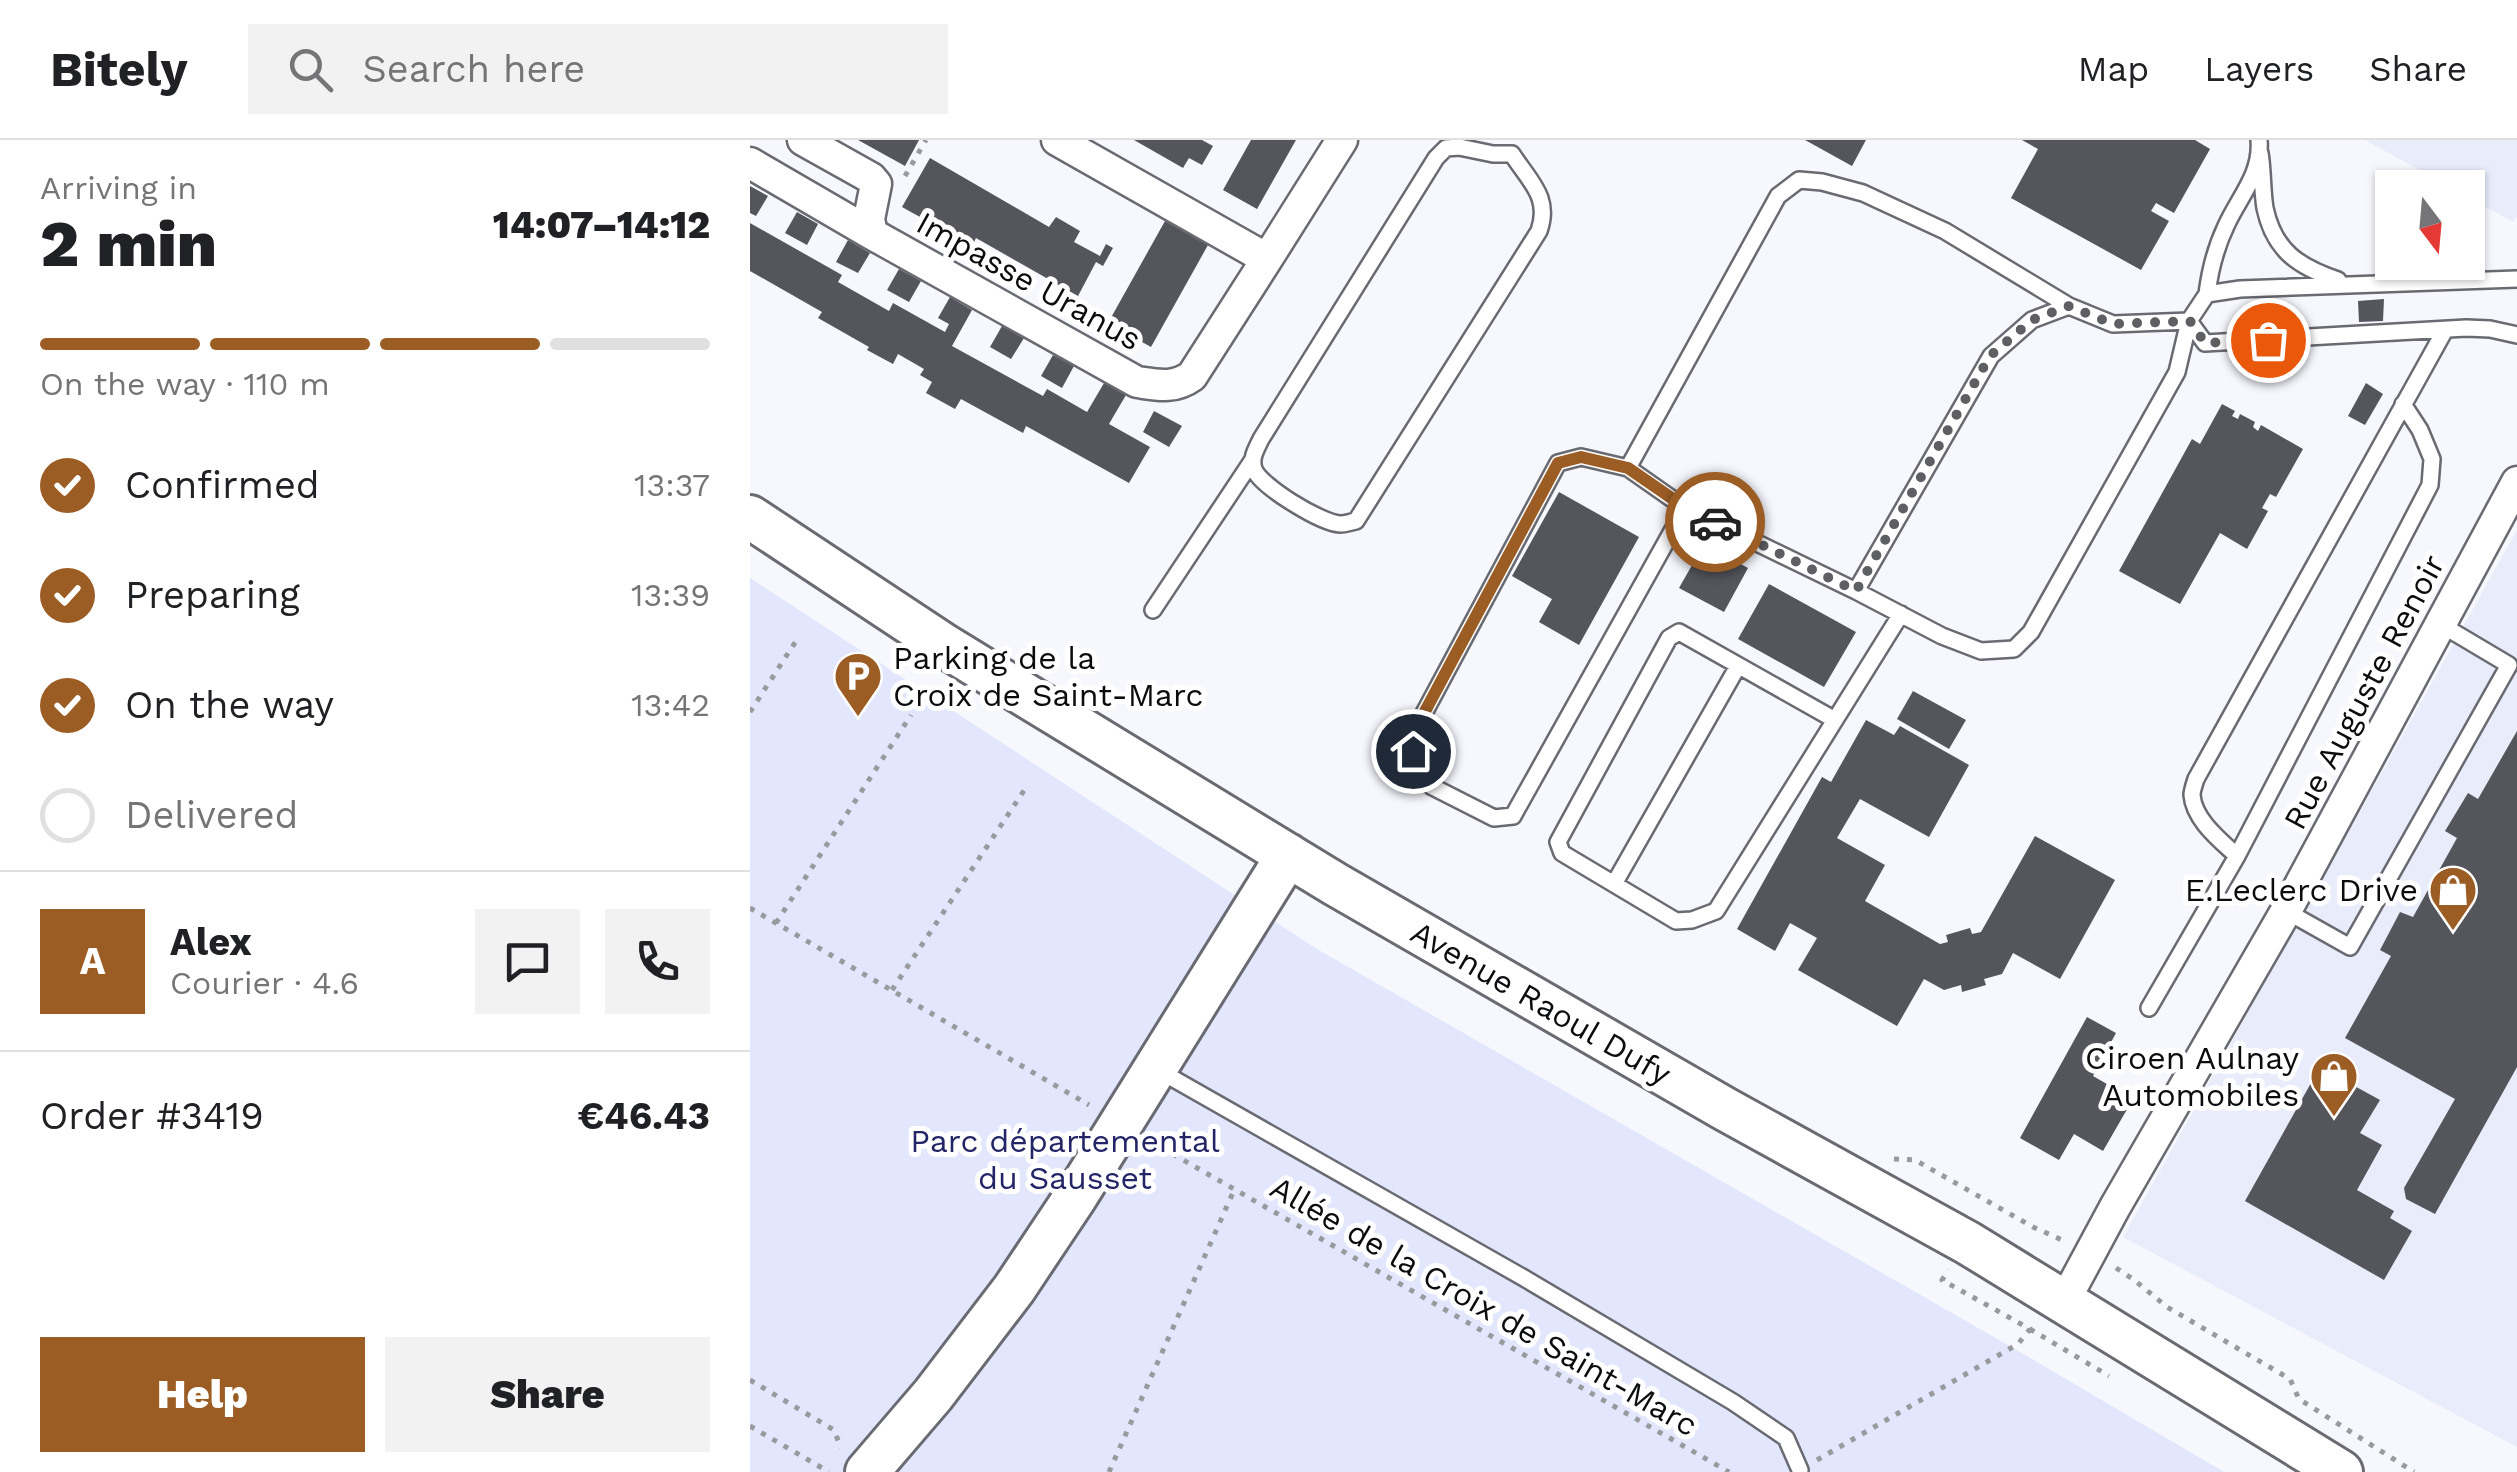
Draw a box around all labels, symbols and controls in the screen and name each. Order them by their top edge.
search box [248,24,948,114]
text: Bitely [50,41,188,98]
icon: search [283,42,338,97]
text: Search here [363,47,585,91]
text: Map [2078,48,2149,90]
text: Layers [2204,48,2314,90]
text: Share [2369,48,2467,90]
text: Arriving in [40,169,197,207]
north arrow [2375,170,2485,280]
map controls [2375,170,2485,280]
text: 14:07–14:12 [493,203,710,247]
street label: Impasse Uranus [910,204,1148,358]
text: 2 min [40,206,217,282]
pin [2226,298,2311,383]
icon: bag [2241,313,2296,368]
text: On the way · 110 m [40,365,330,403]
icon: check [40,458,95,513]
text: Confirmed [125,463,320,507]
text: 13:37 [634,466,710,504]
courier [1665,472,1765,572]
icon: car [1688,495,1743,550]
street label: Rue Auguste Renoir [2276,548,2452,836]
icon: check [40,568,95,623]
text: Preparing [125,573,300,617]
text: 13:39 [631,576,710,614]
place label: Parking de la Croix de Saint-Marc [893,639,1203,714]
parking icon: Parking de la Croix de Saint-Marc [832,650,884,718]
icon: check [40,678,95,733]
text: On the way [125,683,334,727]
text: 13:42 [631,686,710,724]
pin [1371,709,1456,794]
icon: home [1386,724,1441,779]
text: Delivered [125,793,298,837]
shop icon: E.Leclerc Drive [2427,864,2479,932]
place label: E.Leclerc Drive [2185,871,2418,909]
button: chat [475,909,580,1014]
button: phone [605,909,710,1014]
street label: Avenue Raoul Dufy [1404,913,1678,1093]
text: Alex [170,920,252,964]
text: A [80,939,105,983]
text: Courier · 4.6 [170,964,359,1002]
place label: Ciroen Aulnay Automobiles [2085,1039,2299,1114]
shop icon: Ciroen Aulnay Automobiles [2308,1050,2360,1118]
text: Order #3419 [40,1094,264,1138]
text: €46.43 [577,1094,710,1138]
park label: Parc départemental du Sausset [910,1122,1220,1197]
street label: Allée de la Croix de Saint-Marc [1264,1168,1704,1444]
button: Help [40,1337,365,1452]
button: Share [385,1337,710,1452]

